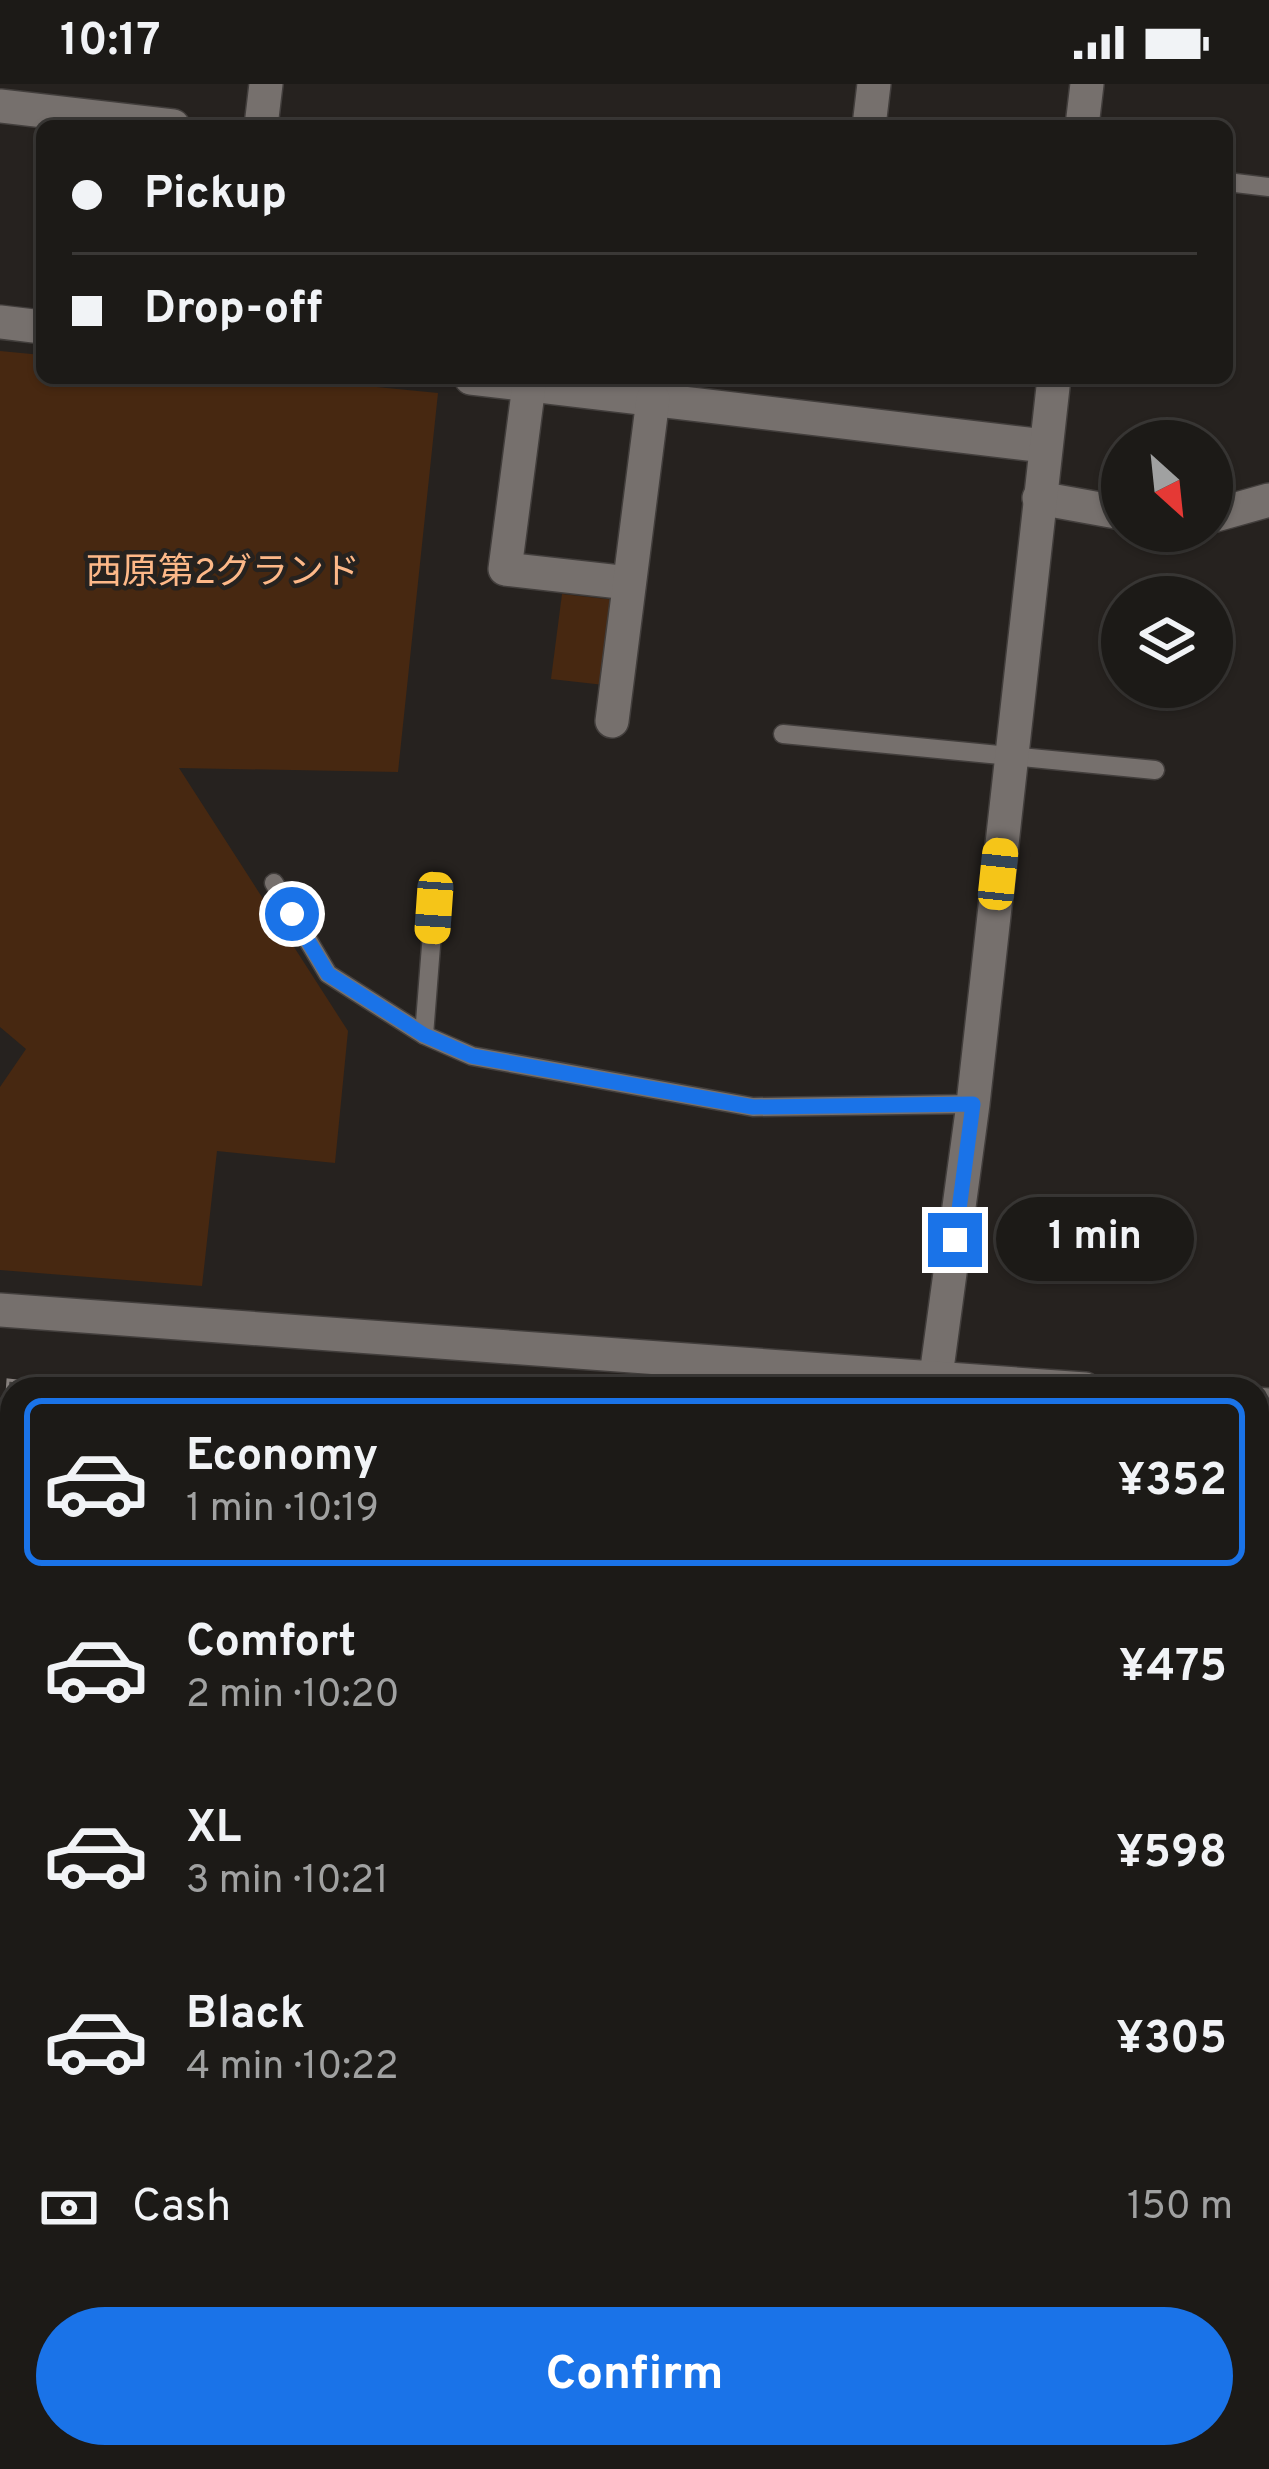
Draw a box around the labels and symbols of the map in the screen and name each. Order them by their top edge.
north arrow [1101,420,1233,552]
park label: 西原第2グランド [86,551,360,597]
car [976,836,1020,912]
car [414,871,454,945]
route start [265,887,319,941]
callout: 1 min [997,1198,1195,1282]
route end [928,1213,982,1267]

